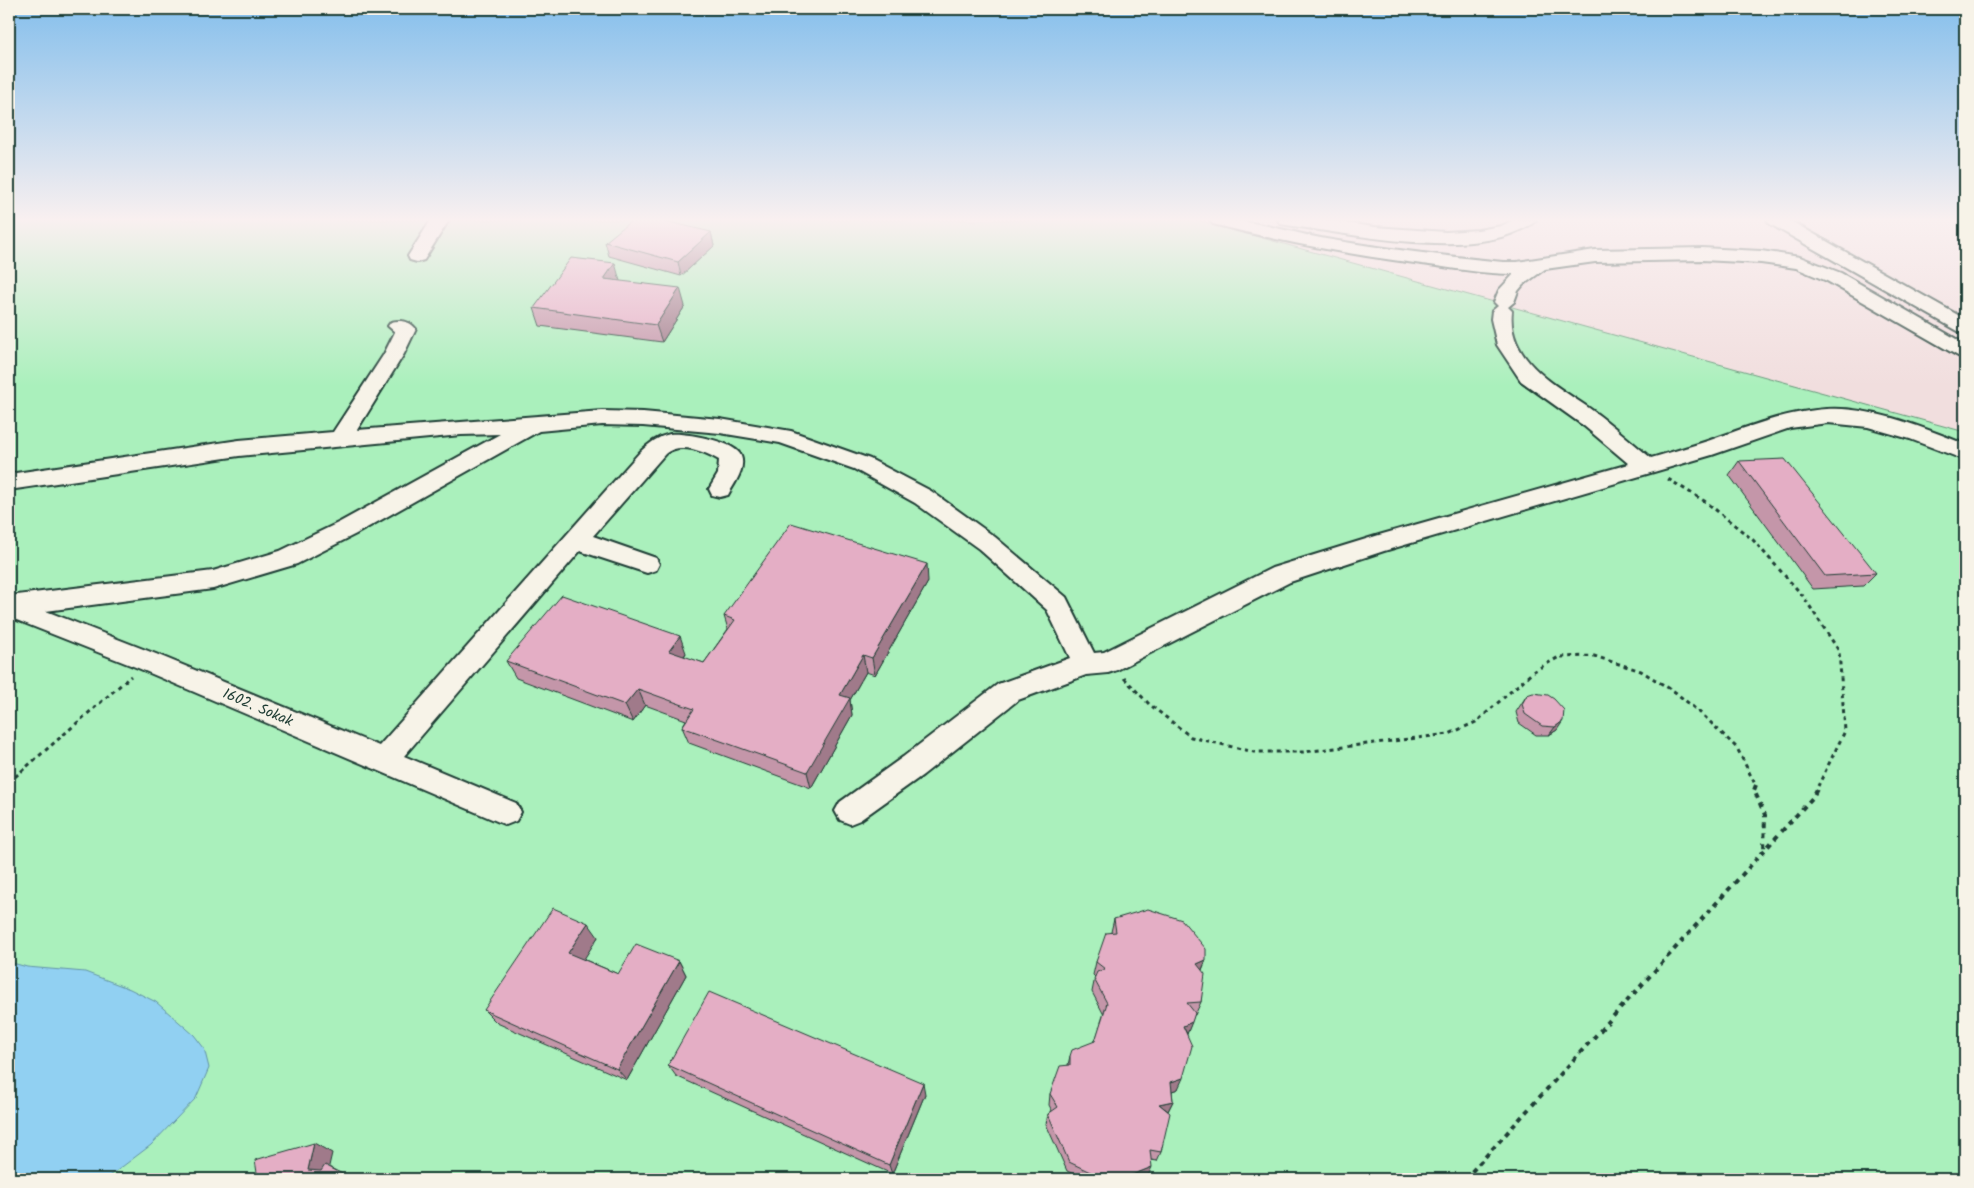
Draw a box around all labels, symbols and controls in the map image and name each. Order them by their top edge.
street label: 1602. Sokak [219,682,298,734]

